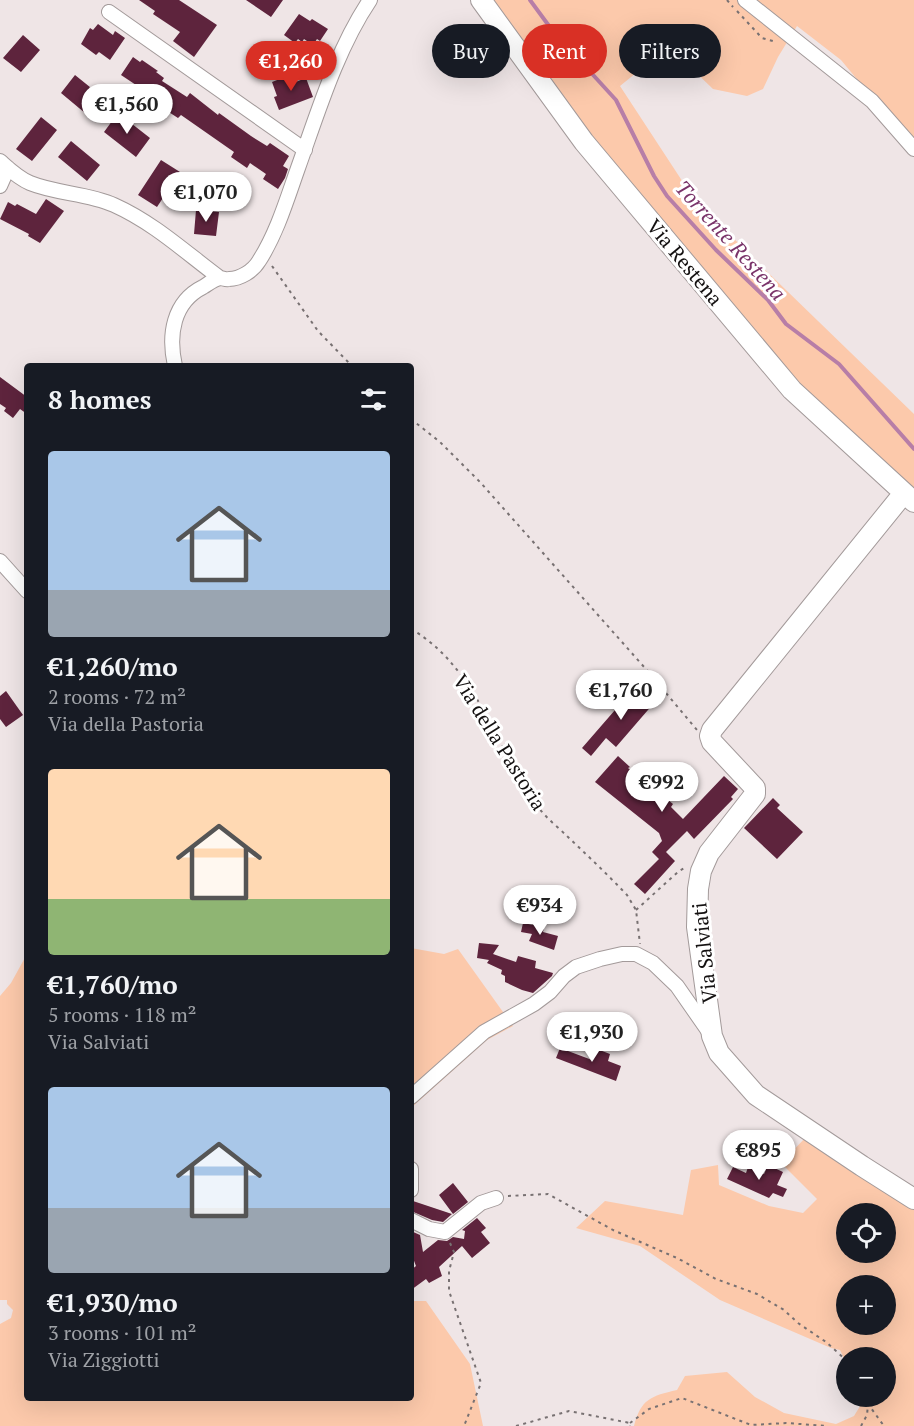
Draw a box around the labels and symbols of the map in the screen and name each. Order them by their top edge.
pin: €1,260 [242,41,340,92]
pin: €1,560 [78,84,176,135]
pin: €1,070 [157,172,255,223]
water label: Torrente Restena [670,174,792,306]
street label: Via Restena [641,213,729,311]
street label: Via della Pastoria [447,669,553,815]
pin: €1,760 [572,670,670,721]
pin: €992 [626,762,698,813]
pin: €934 [504,885,576,936]
street label: Via Salviati [685,901,723,1005]
pin: €1,930 [543,1012,641,1063]
pin: €895 [723,1130,795,1181]

